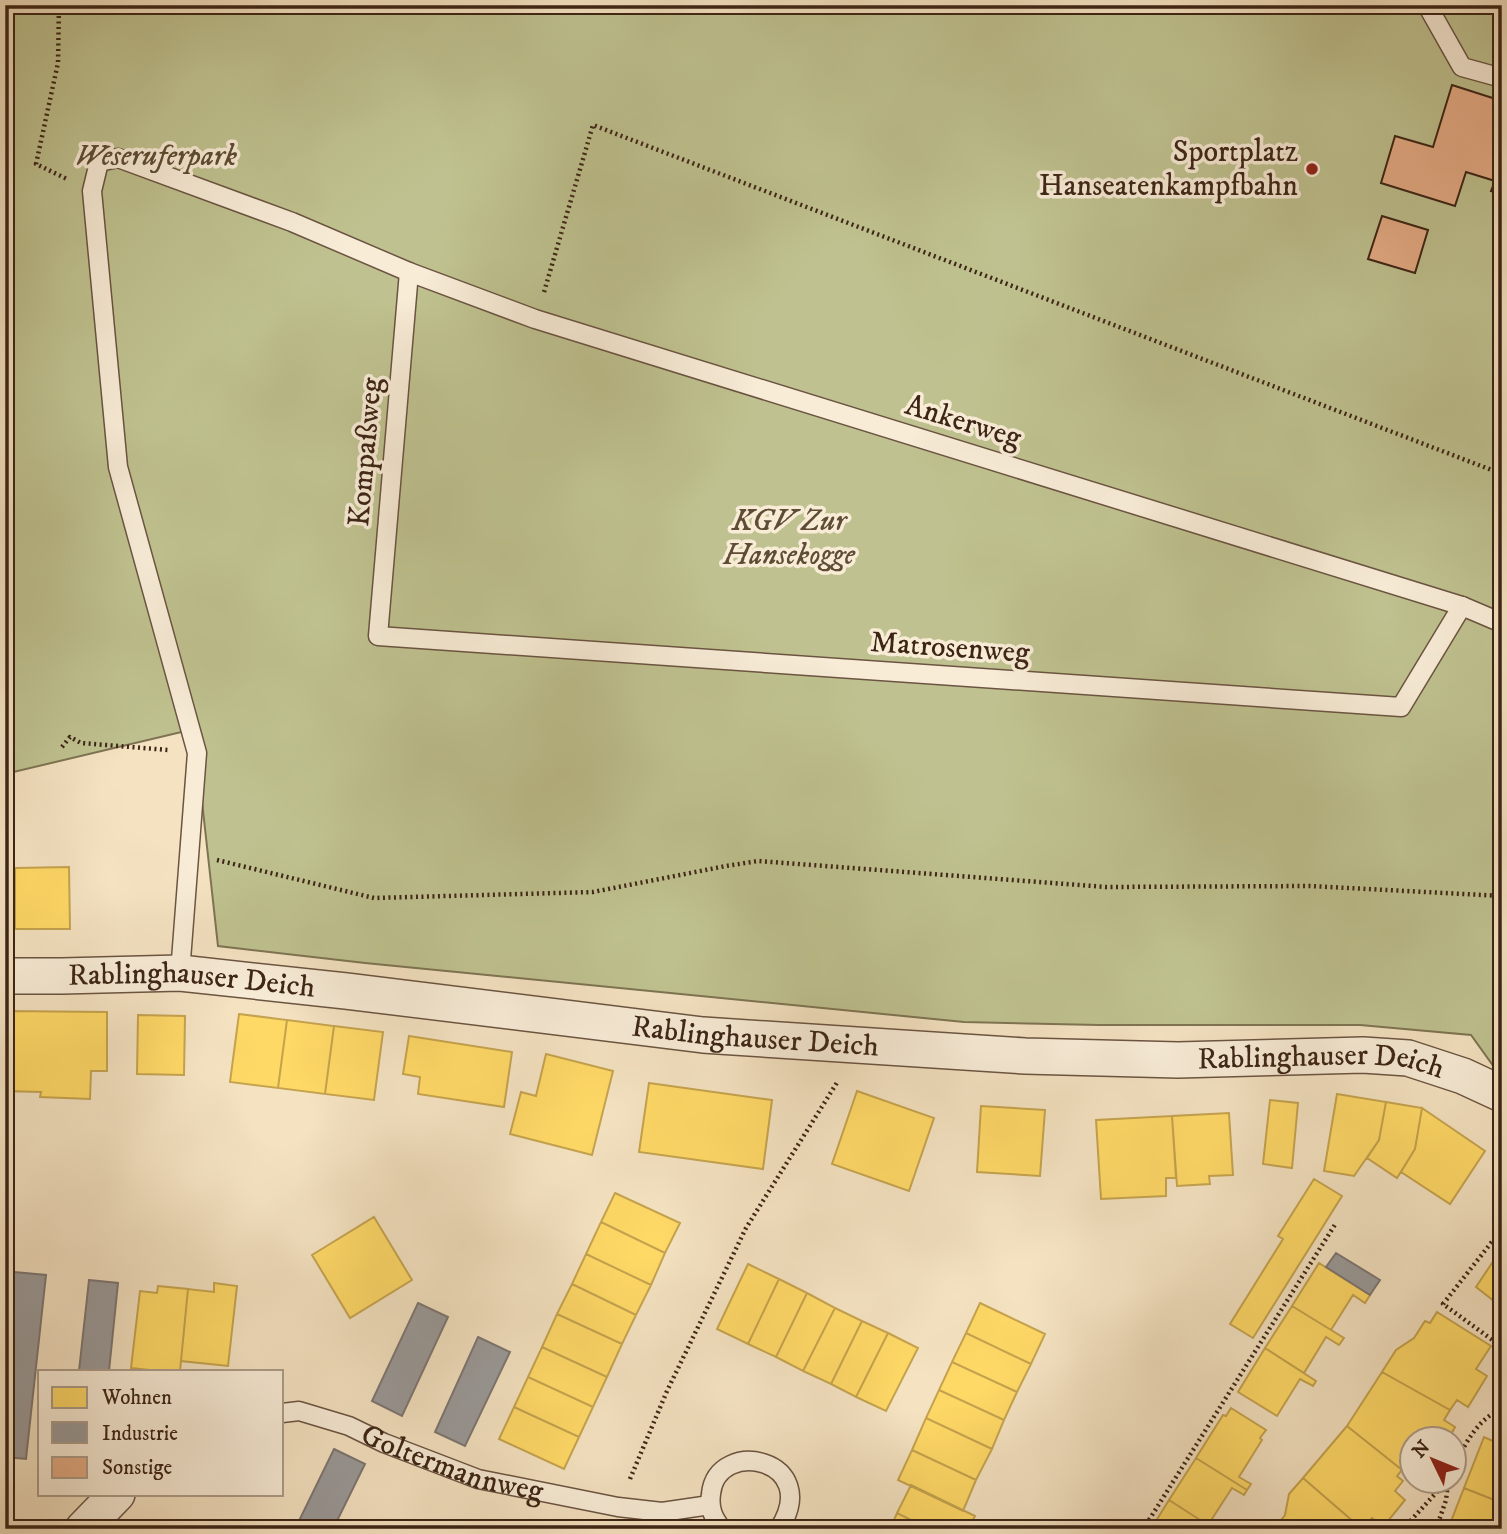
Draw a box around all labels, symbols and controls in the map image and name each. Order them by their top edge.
place label: Sportplatz Hanseatenkampfbahn [1039,134,1298,205]
park label: Weseruferpark [75,138,238,175]
marker: Sportplatz Hanseatenkampfbahn [1304,161,1320,177]
street label: Kompaßweg [341,376,391,528]
street label: Ankerweg [900,387,1026,457]
park label: KGV Zur Hansekogge [722,503,856,574]
street label: Matrosenweg [869,624,1031,672]
street label: Rablinghauser Deich [68,954,317,1006]
street label: Rablinghauser Deich [630,1008,880,1065]
street label: Rablinghauser Deich [1197,1036,1449,1087]
legend [38,1370,284,1496]
text: Wohnen [101,1385,172,1411]
street label: Goltermannweg [355,1416,547,1510]
text: Industrie [102,1421,178,1447]
north arrow [1398,1426,1468,1496]
text: N [1408,1436,1436,1463]
text: Sonstige [102,1455,173,1481]

